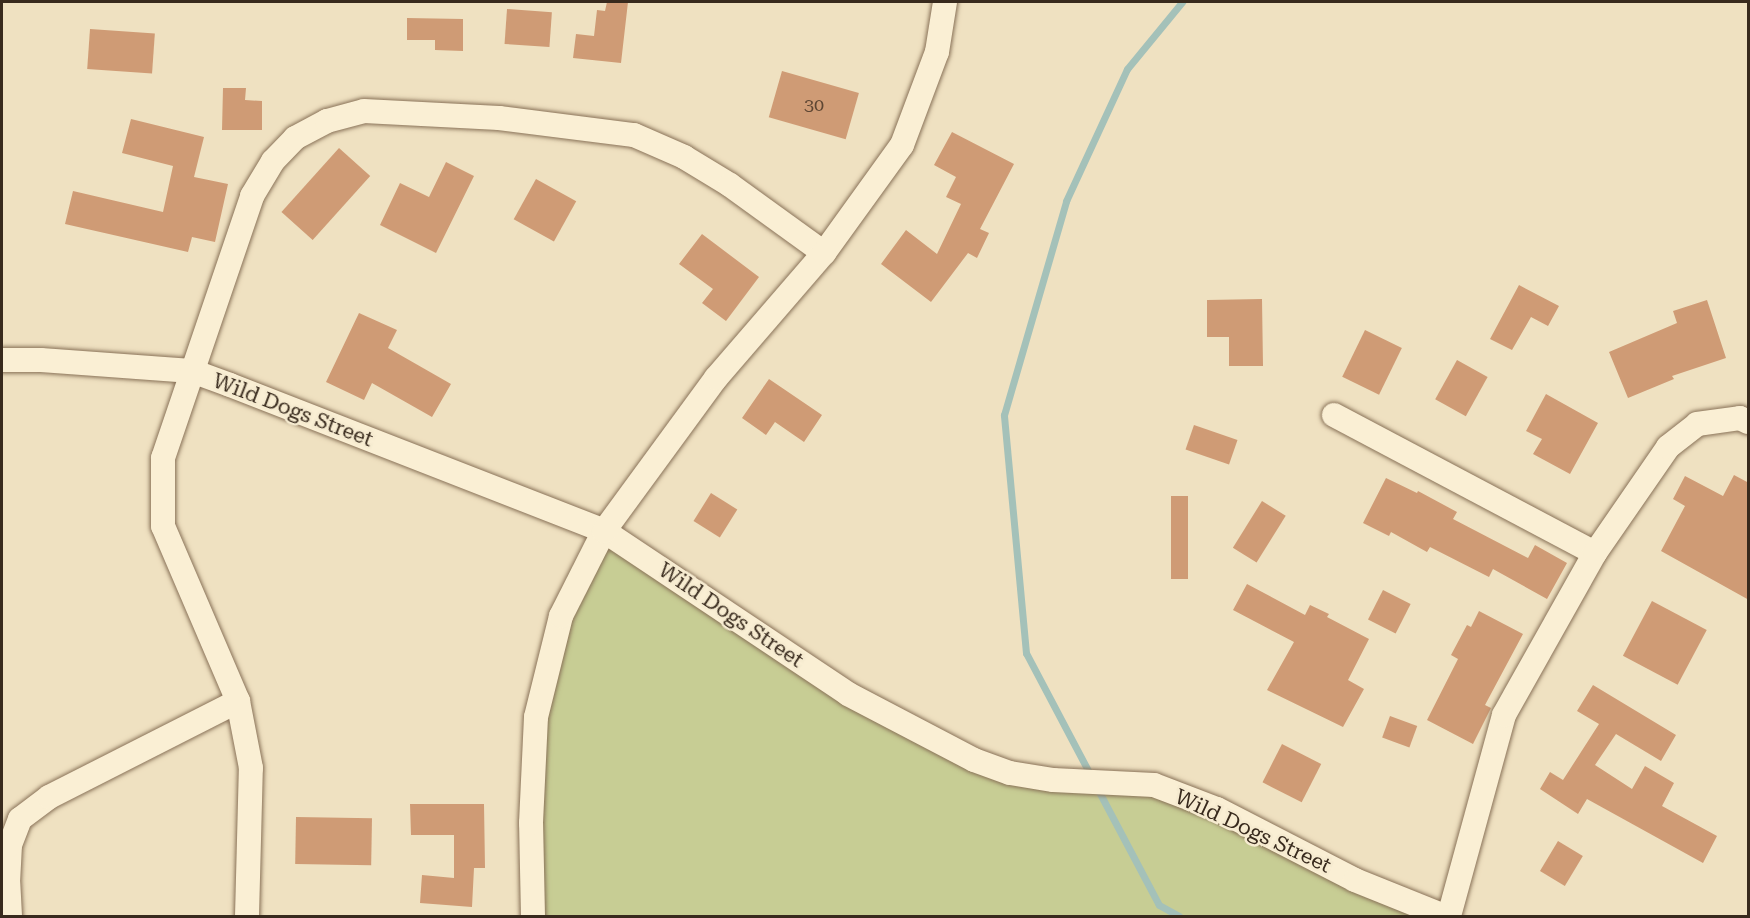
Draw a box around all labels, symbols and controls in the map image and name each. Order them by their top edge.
house number: 30 [804,94,824,116]
street label: Wild Dogs Street [209,368,377,452]
street label: Wild Dogs Street [654,557,808,673]
street label: Wild Dogs Street [1171,784,1335,878]

